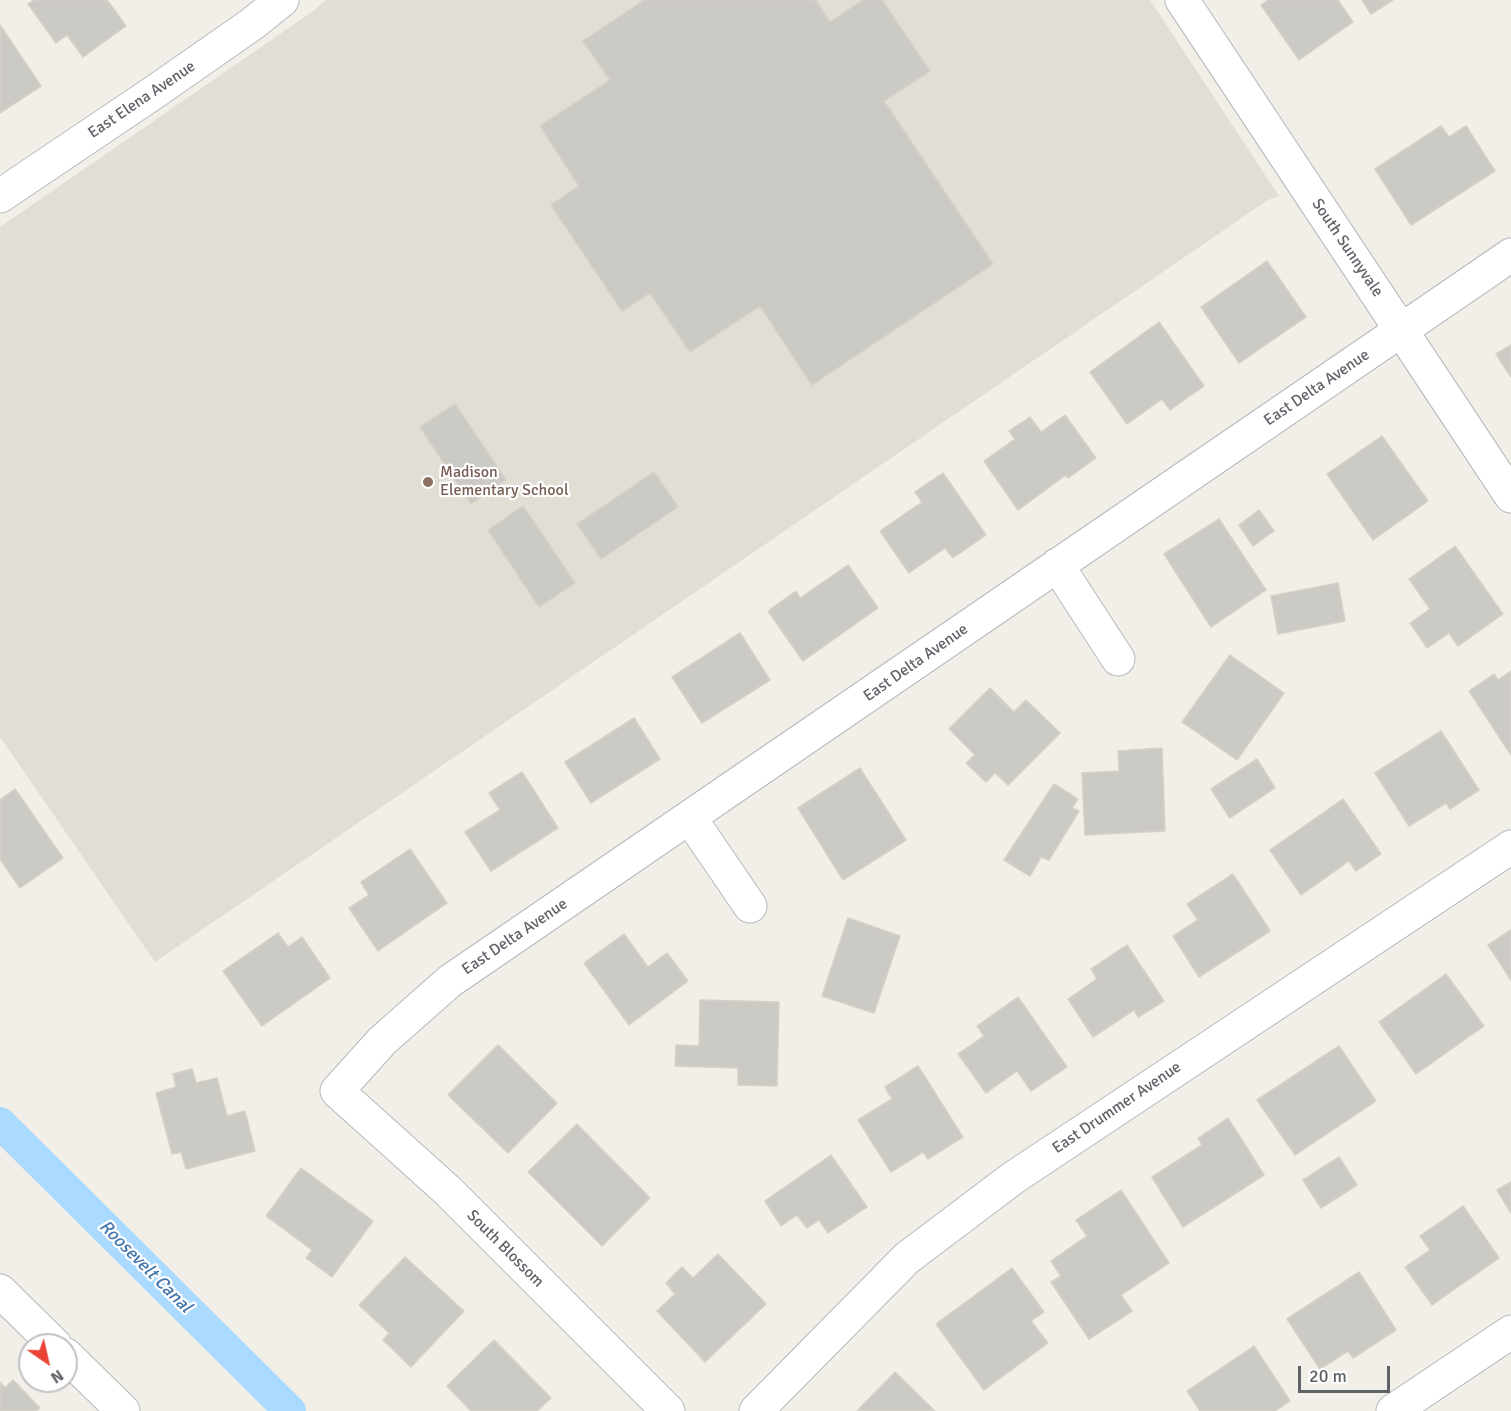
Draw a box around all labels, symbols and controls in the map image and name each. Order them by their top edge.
street label: East Elena Avenue [85,57,199,143]
street label: South Sunnyvale [1307,195,1387,301]
street label: East Delta Avenue [1261,346,1373,430]
place label: Madison Elementary School [440,463,569,501]
marker: Madison Elementary School [421,475,435,489]
street label: East Delta Avenue [860,620,972,706]
street label: East Delta Avenue [459,895,571,979]
street label: East Drummer Avenue [1049,1058,1185,1158]
street label: South Blossom [462,1206,548,1292]
water label: Roosevelt Canal [94,1216,196,1318]
north arrow [18,1333,78,1393]
scale bar [1301,1354,1392,1392]
text: N [47,1365,67,1388]
text: 20 m [1309,1365,1347,1387]

